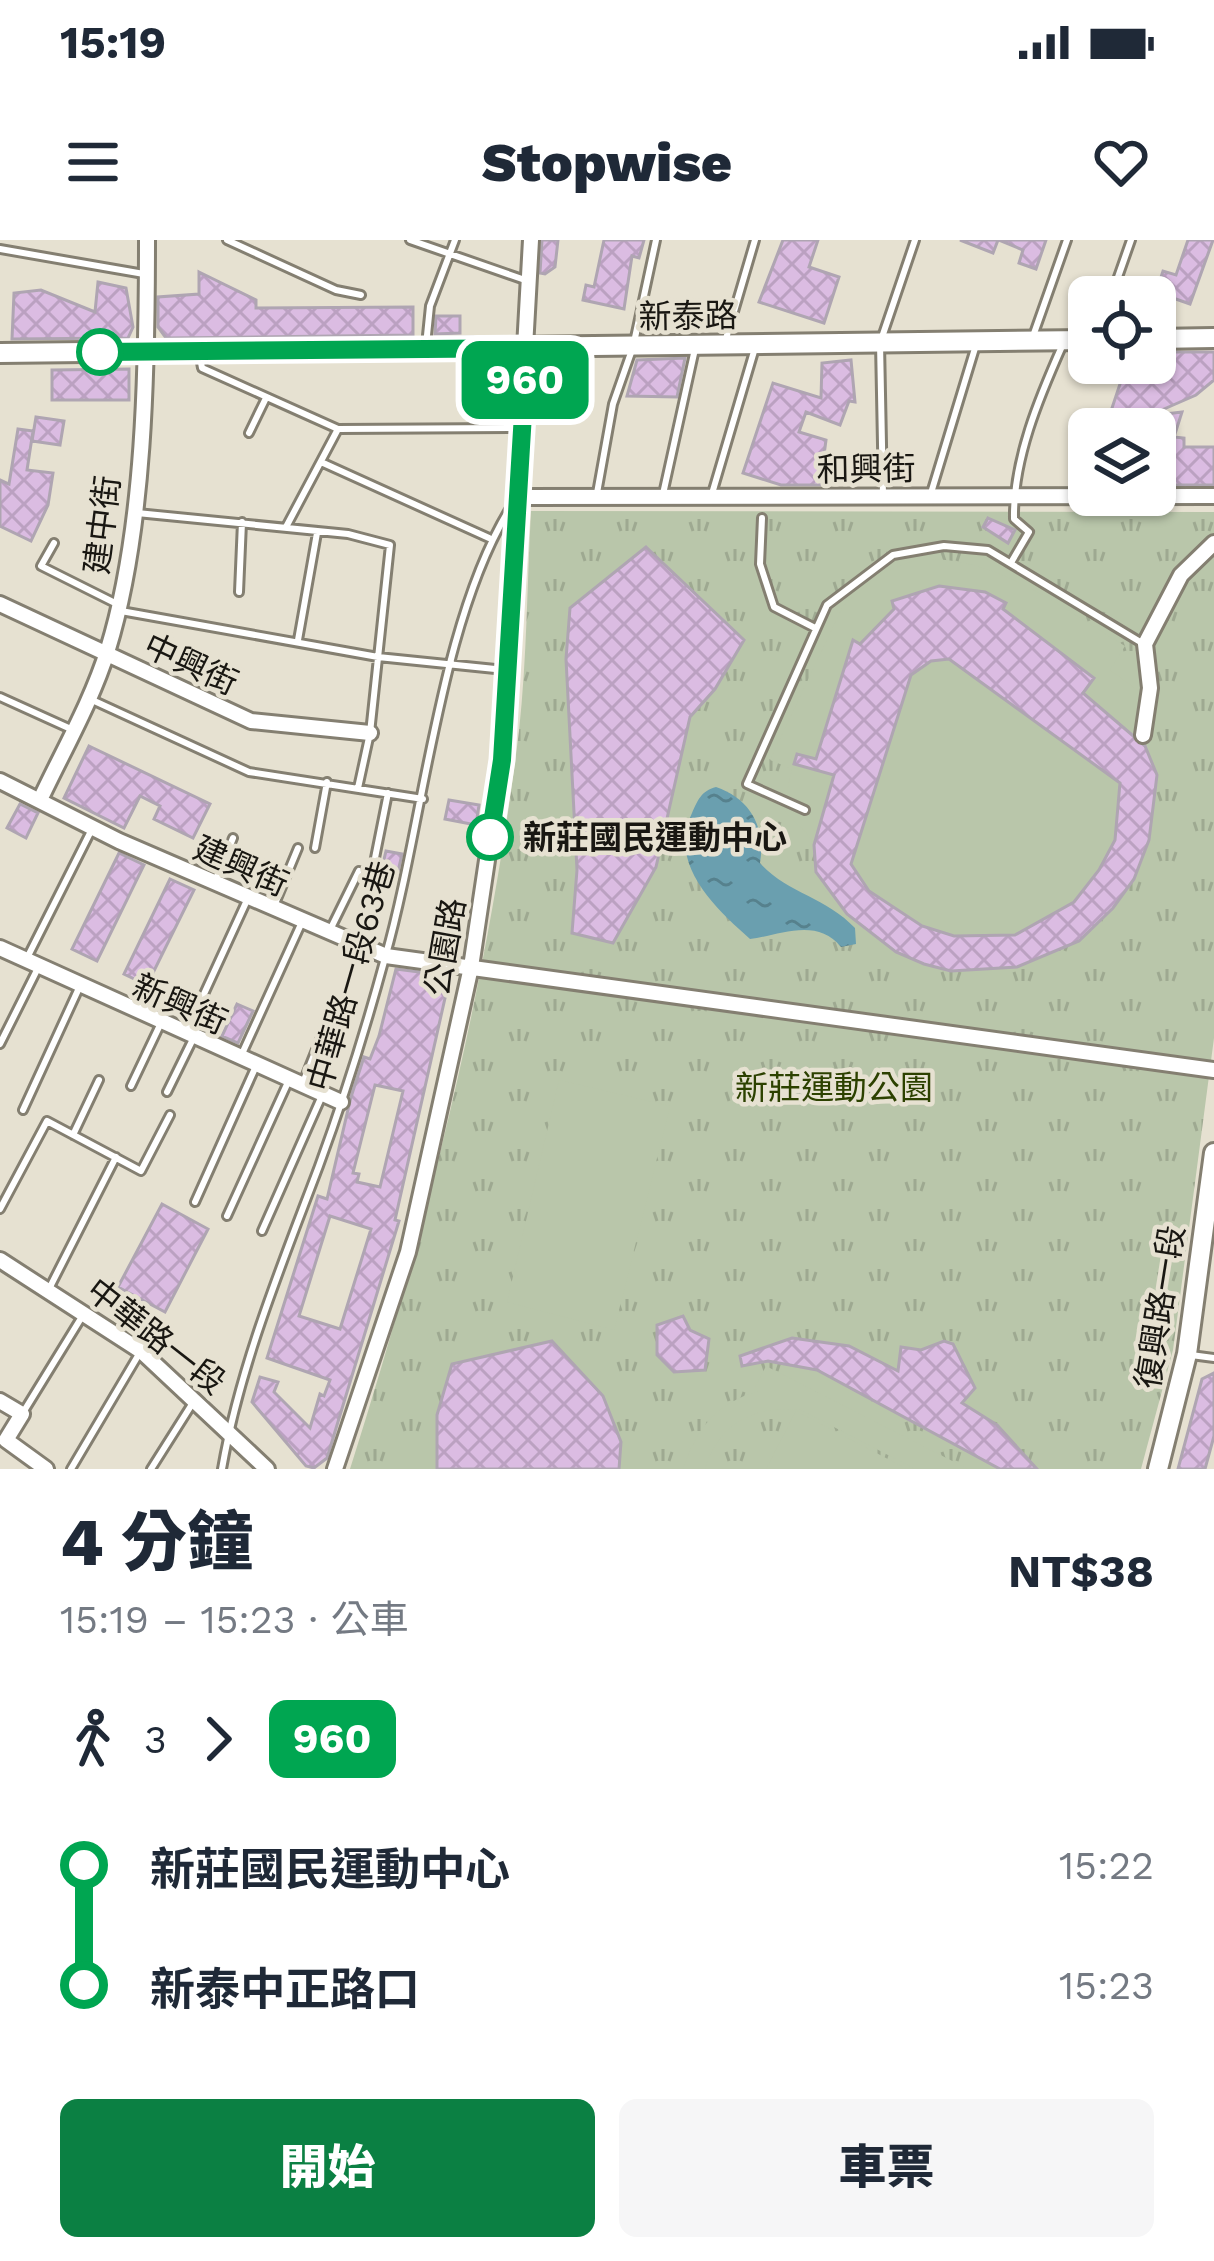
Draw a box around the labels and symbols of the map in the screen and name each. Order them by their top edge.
street label: 新泰路 [638,296,738,336]
unlabelled marker [78,330,122,374]
line badge: 960 [456,341,594,419]
street label: 和興街 [816,449,916,489]
street label: 建中街 [77,473,127,577]
street label: 中興街 [138,625,244,703]
marker: 新莊國民運動中心 [468,815,512,859]
place label: 新莊國民運動中心 [523,818,787,857]
street label: 建興街 [188,828,294,904]
street label: 中華路一段63巷 [300,857,402,1095]
street label: 公園路 [417,895,473,999]
street label: 新興街 [127,966,233,1042]
park label: 新莊運動公園 [735,1068,933,1107]
street label: 復興路一段 [1128,1222,1192,1392]
street label: 中華路一段 [79,1270,233,1402]

